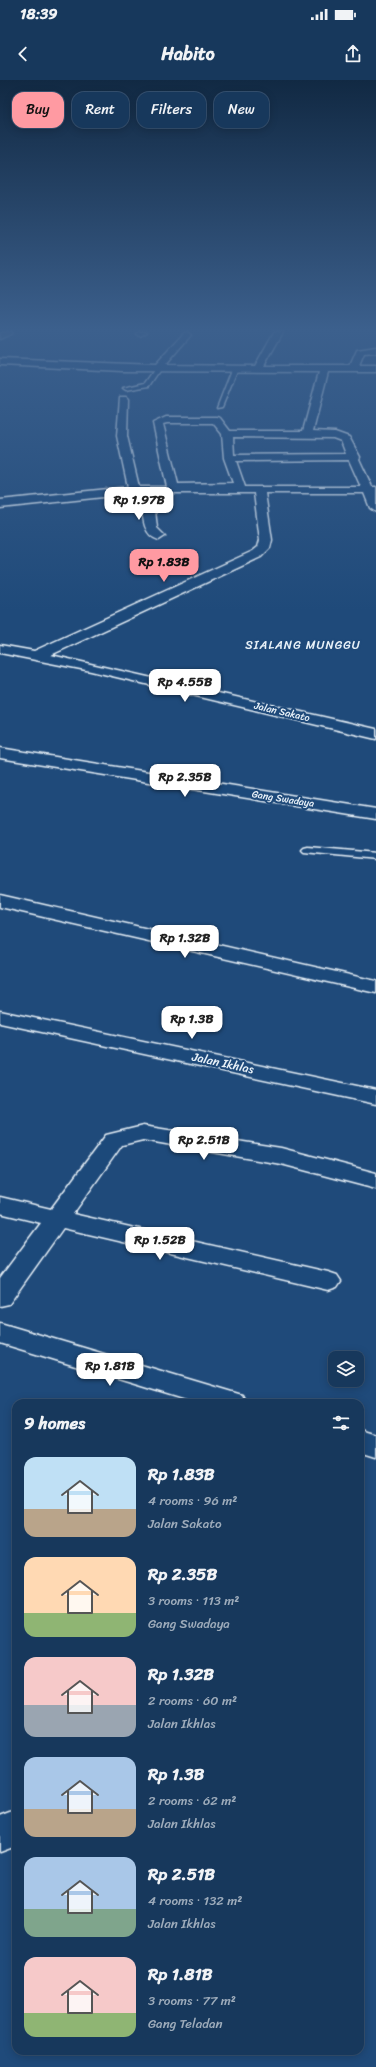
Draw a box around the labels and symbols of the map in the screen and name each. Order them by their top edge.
pin: Rp 1.97B [98,487,180,521]
pin: Rp 1.83B [123,549,205,583]
district label: SIALANG MUNGGU [245,634,361,656]
pin: Rp 4.55B [144,669,226,703]
street label: Jalan Sakato [251,697,312,727]
pin: Rp 2.35B [144,764,226,798]
street label: Gang Swadaya [250,785,316,813]
pin: Rp 1.32B [144,925,226,959]
pin: Rp 1.3B [155,1006,229,1040]
street label: Jalan Ikhlas [189,1046,256,1080]
pin: Rp 2.51B [163,1127,245,1161]
pin: Rp 1.52B [119,1227,201,1261]
pin: Rp 1.81B [69,1353,151,1387]

